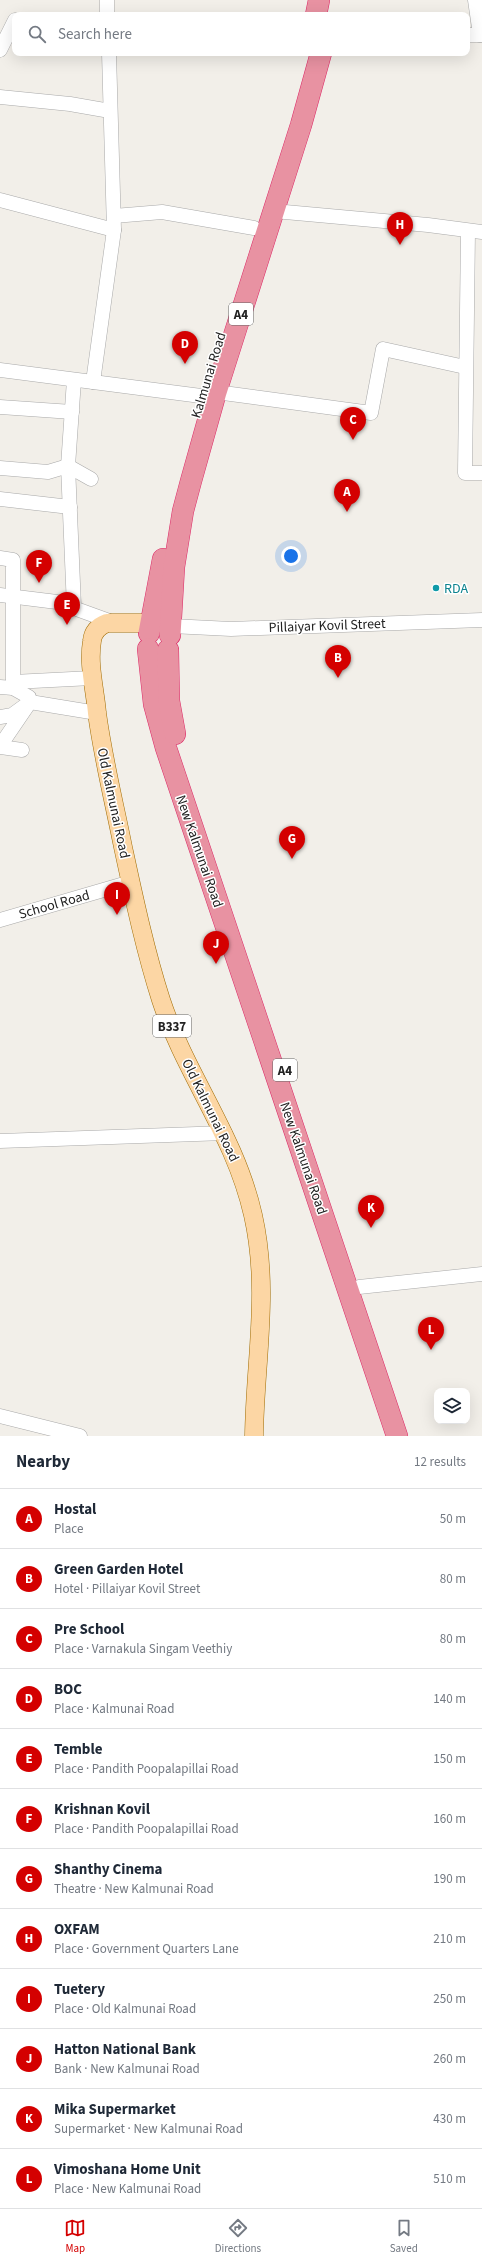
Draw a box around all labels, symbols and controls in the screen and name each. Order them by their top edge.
search box [12,12,470,56]
icon: search [26,23,48,45]
text: Search here [58,24,132,45]
pin: H [387,212,413,245]
road number: A4 [229,303,253,325]
street label: Kalmunai Road [186,330,232,421]
pin: D [172,331,198,364]
pin: C [340,407,366,440]
pin: A [334,479,360,512]
your location [281,546,301,566]
pin: F [26,550,52,583]
place label: RDA [444,579,468,599]
marker: RDA [431,583,441,593]
pin: E [54,592,80,625]
street label: Pillaiyar Kovil Street [268,614,386,638]
pin: B [325,645,351,678]
street label: Old Kalmunai Road [92,746,134,860]
street label: New Kalmunai Road [170,792,228,910]
pin: G [279,826,305,859]
pin: I [104,882,130,915]
street label: School Road [16,885,92,925]
pin: J [203,931,229,964]
road number: B337 [153,1015,191,1037]
street label: Old Kalmunai Road [176,1056,244,1165]
road number: A4 [273,1059,297,1081]
street label: New Kalmunai Road [274,1099,332,1217]
pin: K [358,1195,384,1228]
pin: L [418,1317,444,1350]
map controls [434,1388,470,1424]
button: layers [434,1388,470,1424]
text: Nearby [16,1450,70,1474]
text: 12 results [414,1453,466,1471]
text: Hostal [54,1499,96,1520]
text: A [25,1510,33,1528]
text: 50 m [440,1510,466,1528]
text: Place [54,1520,83,1538]
text: Green Garden Hotel [54,1559,183,1580]
text: B [25,1570,33,1588]
text: 80 m [440,1570,466,1588]
text: Hotel · Pillaiyar Kovil Street [54,1580,200,1598]
text: Pre School [54,1619,124,1640]
text: C [25,1630,33,1648]
text: 80 m [440,1630,466,1648]
text: Place · Varnakula Singam Veethiy [54,1640,232,1658]
text: BOC [54,1679,82,1700]
text: D [25,1690,33,1708]
text: 140 m [433,1690,466,1708]
text: Place · Kalmunai Road [54,1700,174,1718]
text: Temble [54,1739,102,1760]
text: E [25,1750,33,1768]
text: 150 m [433,1750,466,1768]
text: Place · Pandith Poopalapillai Road [54,1760,239,1778]
text: Krishnan Kovil [54,1799,150,1820]
text: F [26,1810,32,1828]
text: 160 m [433,1810,466,1828]
text: Place · Pandith Poopalapillai Road [54,1820,239,1838]
text: Shanthy Cinema [54,1859,163,1880]
text: G [25,1870,33,1888]
text: 190 m [433,1870,466,1888]
text: Theatre · New Kalmunai Road [54,1880,214,1898]
text: OXFAM [54,1919,100,1940]
text: H [25,1930,33,1948]
text: 210 m [433,1930,466,1948]
text: Place · Government Quarters Lane [54,1940,239,1958]
text: Tuetery [54,1979,105,2000]
text: I [27,1990,31,2008]
text: 250 m [433,1990,466,2008]
text: Place · Old Kalmunai Road [54,2000,196,2018]
text: Hatton National Bank [54,2039,196,2060]
text: J [26,2050,32,2068]
text: 260 m [433,2050,466,2068]
text: Bank · New Kalmunai Road [54,2060,200,2078]
text: Mika Supermarket [54,2099,176,2120]
text: K [25,2110,33,2128]
text: 430 m [433,2110,466,2128]
text: Supermarket · New Kalmunai Road [54,2120,243,2138]
text: Vimoshana Home Unit [54,2159,201,2180]
text: L [26,2170,32,2188]
text: 510 m [433,2170,466,2188]
text: Place · New Kalmunai Road [54,2180,201,2198]
tab: Map [64,2217,86,2256]
tab: Directions [215,2217,261,2256]
tab: Saved [390,2217,418,2256]

